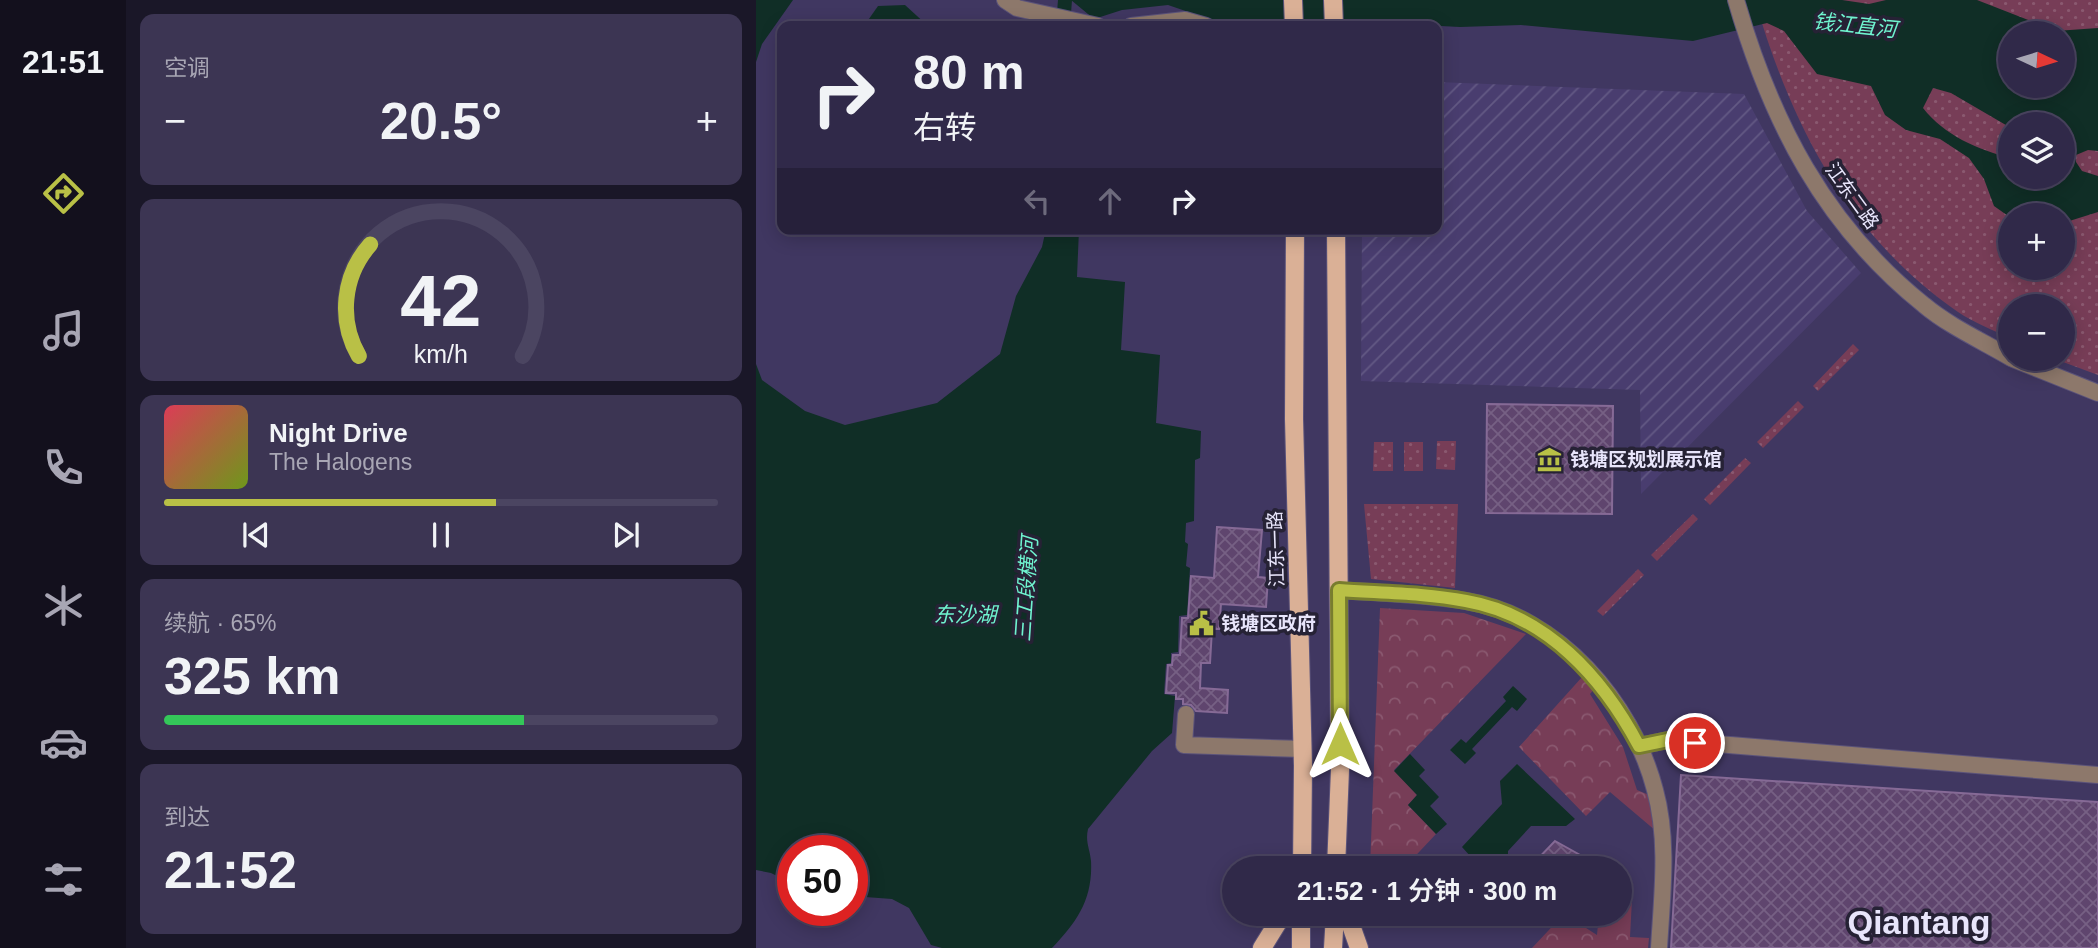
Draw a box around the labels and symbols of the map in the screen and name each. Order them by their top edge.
water label: 钱江直河 [1812,9,1902,41]
north arrow [1998,21,2076,98]
street label: 江东二路 [1821,159,1883,233]
museum icon: 钱塘区规划展示馆 [1536,445,1564,473]
place label: 钱塘区规划展示馆 [1570,449,1722,470]
street label: 江东一路 [1264,511,1288,587]
water label: 三工段横河 [1011,532,1041,642]
water label: 东沙湖 [934,603,999,626]
public building icon: 钱塘区政府 [1187,609,1215,637]
place label: 钱塘区政府 [1221,613,1316,634]
position arrow [1303,707,1377,781]
pin [1665,713,1725,773]
speed limit sign: 50 [777,835,868,926]
district label: Qiantang [1847,904,1991,941]

